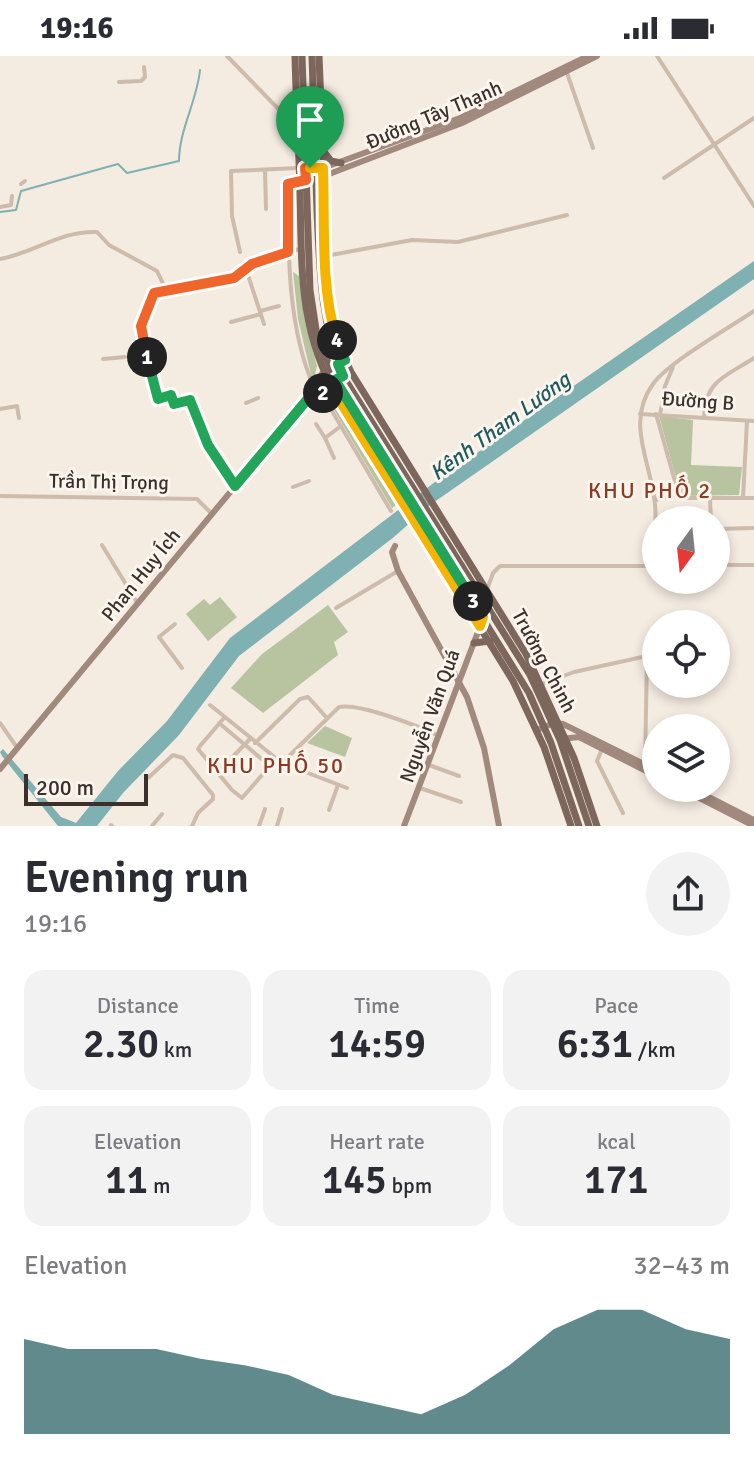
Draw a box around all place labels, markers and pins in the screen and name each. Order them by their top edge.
pin [276,86,344,168]
pin: 4 [317,320,357,360]
pin: 1 [127,337,167,377]
pin: 2 [303,373,343,413]
pin: 3 [453,581,493,621]

